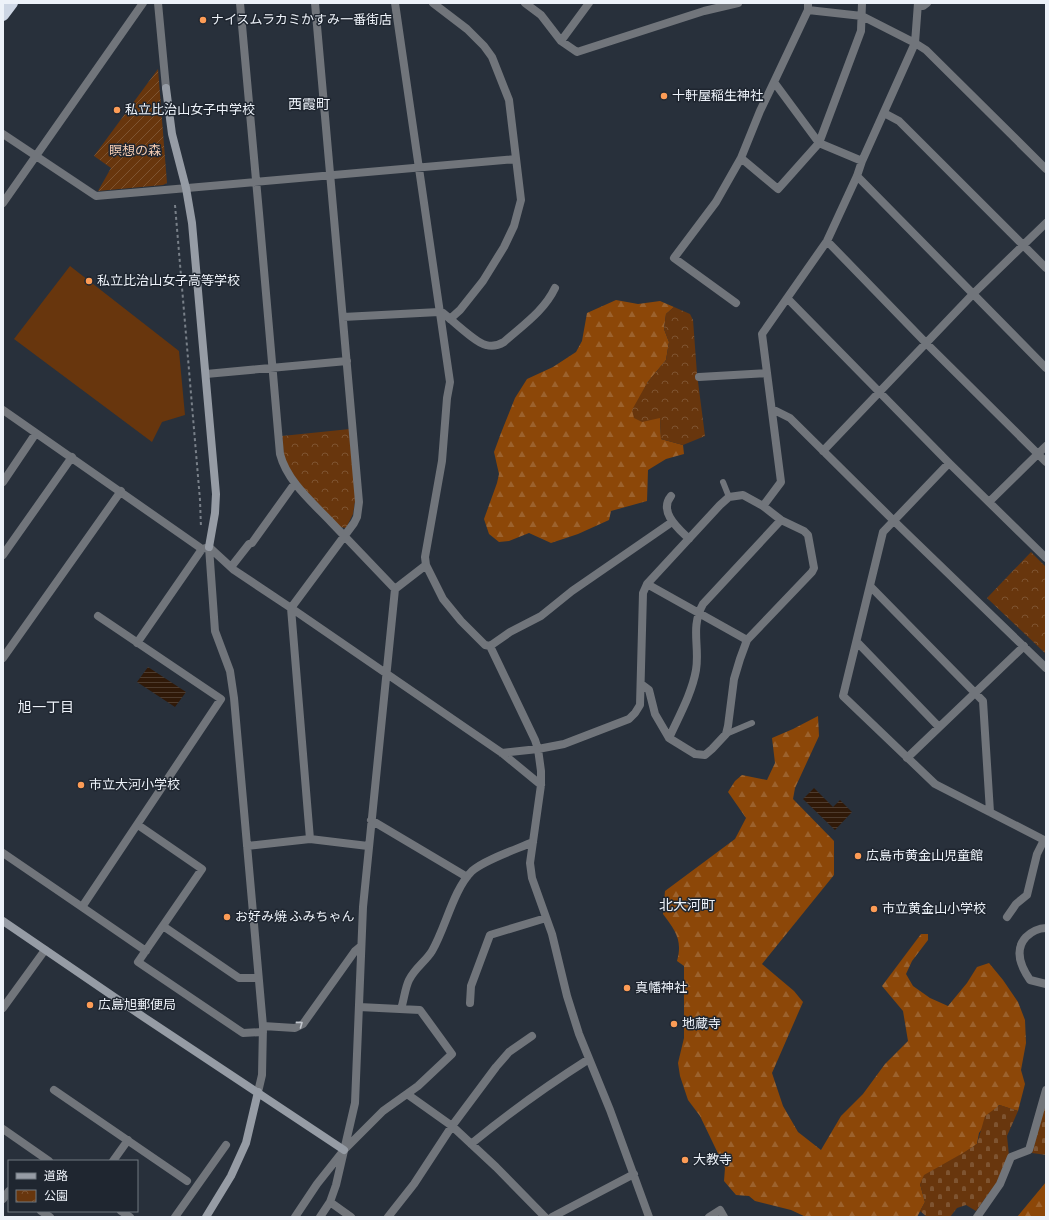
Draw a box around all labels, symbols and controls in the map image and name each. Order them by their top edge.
place label: ナイスムラカミかすみ一番街店 [211,11,392,29]
marker: ナイスムラカミかすみ一番街店 [198,15,208,25]
place label: 十軒屋稲生神社 [672,87,763,105]
marker: 十軒屋稲生神社 [659,91,669,101]
district label: 西霞町 [288,95,330,115]
place label: 私立比治山女子中学校 [125,101,255,119]
marker: 私立比治山女子中学校 [112,105,122,115]
park label: 瞑想の森 [109,142,161,160]
place label: 私立比治山女子高等学校 [97,272,240,290]
marker: 私立比治山女子高等学校 [84,276,94,286]
district label: 旭一丁目 [18,698,74,718]
place label: 市立大河小学校 [89,776,180,794]
marker: 市立大河小学校 [76,780,86,790]
place label: 広島市黄金山児童館 [866,847,983,865]
marker: 広島市黄金山児童館 [853,851,863,861]
district label: 北大河町 [659,896,715,916]
place label: 市立黄金山小学校 [882,900,986,918]
marker: 市立黄金山小学校 [869,904,879,914]
place label: お好み焼 ふみちゃん [235,908,355,926]
marker: お好み焼 ふみちゃん [222,912,232,922]
place label: 真幡神社 [635,979,687,997]
marker: 真幡神社 [622,983,632,993]
place label: 広島旭郵便局 [98,996,176,1014]
marker: 広島旭郵便局 [85,1000,95,1010]
place label: 地蔵寺 [682,1015,721,1033]
marker: 地蔵寺 [669,1019,679,1029]
one-way arrow [296,1022,303,1029]
place label: 大教寺 [693,1151,732,1169]
marker: 大教寺 [680,1155,690,1165]
legend [8,1160,138,1212]
text: 道路 [44,1168,68,1185]
text: 公園 [44,1188,68,1205]

